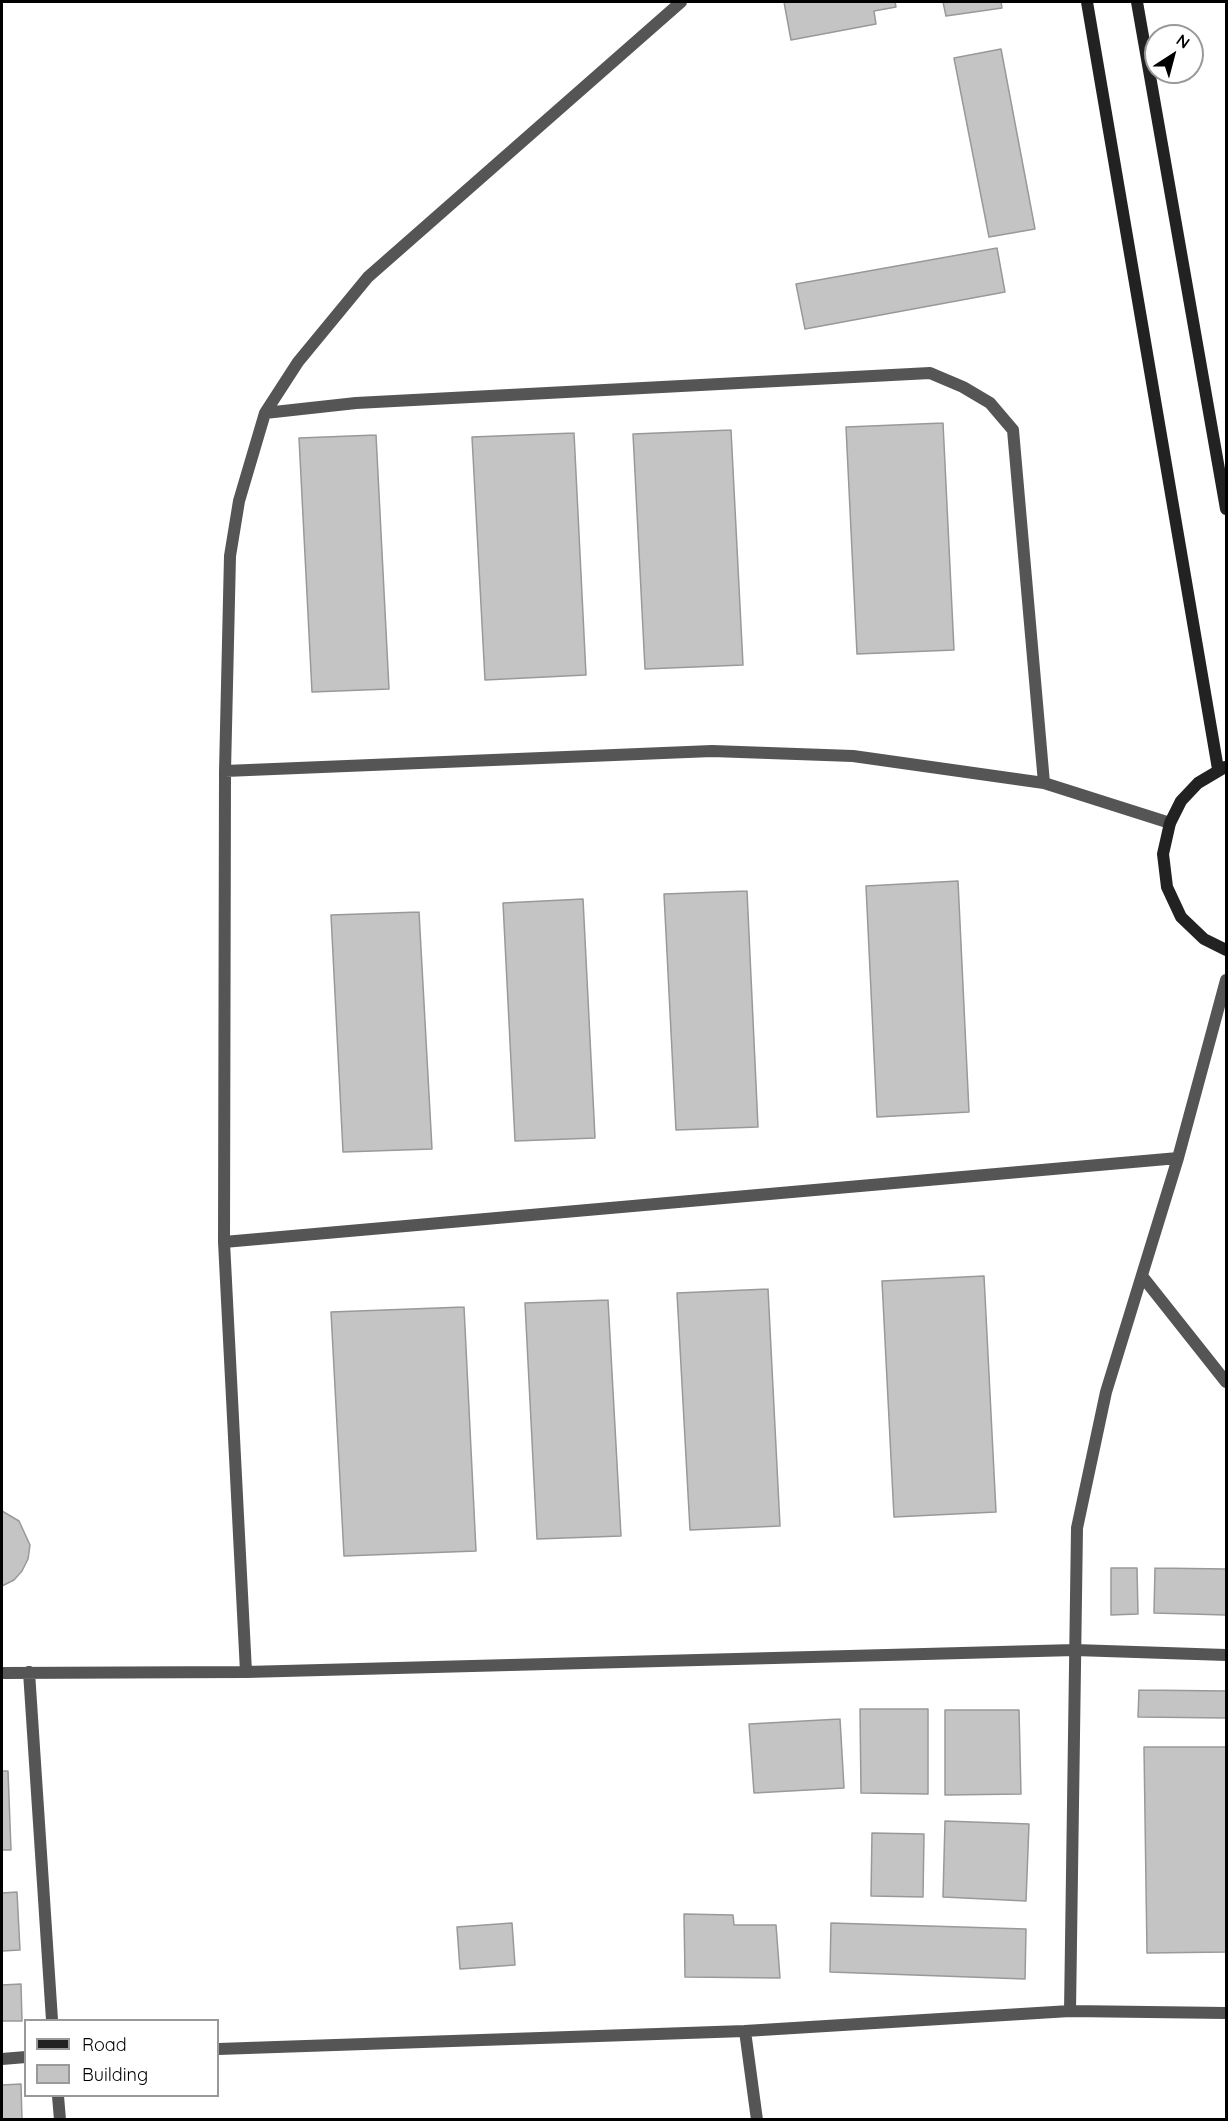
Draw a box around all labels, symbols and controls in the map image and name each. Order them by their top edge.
north arrow [1144,24,1204,84]
text: N [1173,30,1194,53]
legend [24,2019,219,2097]
text: Road [82,2033,127,2056]
text: Building [82,2063,148,2086]

